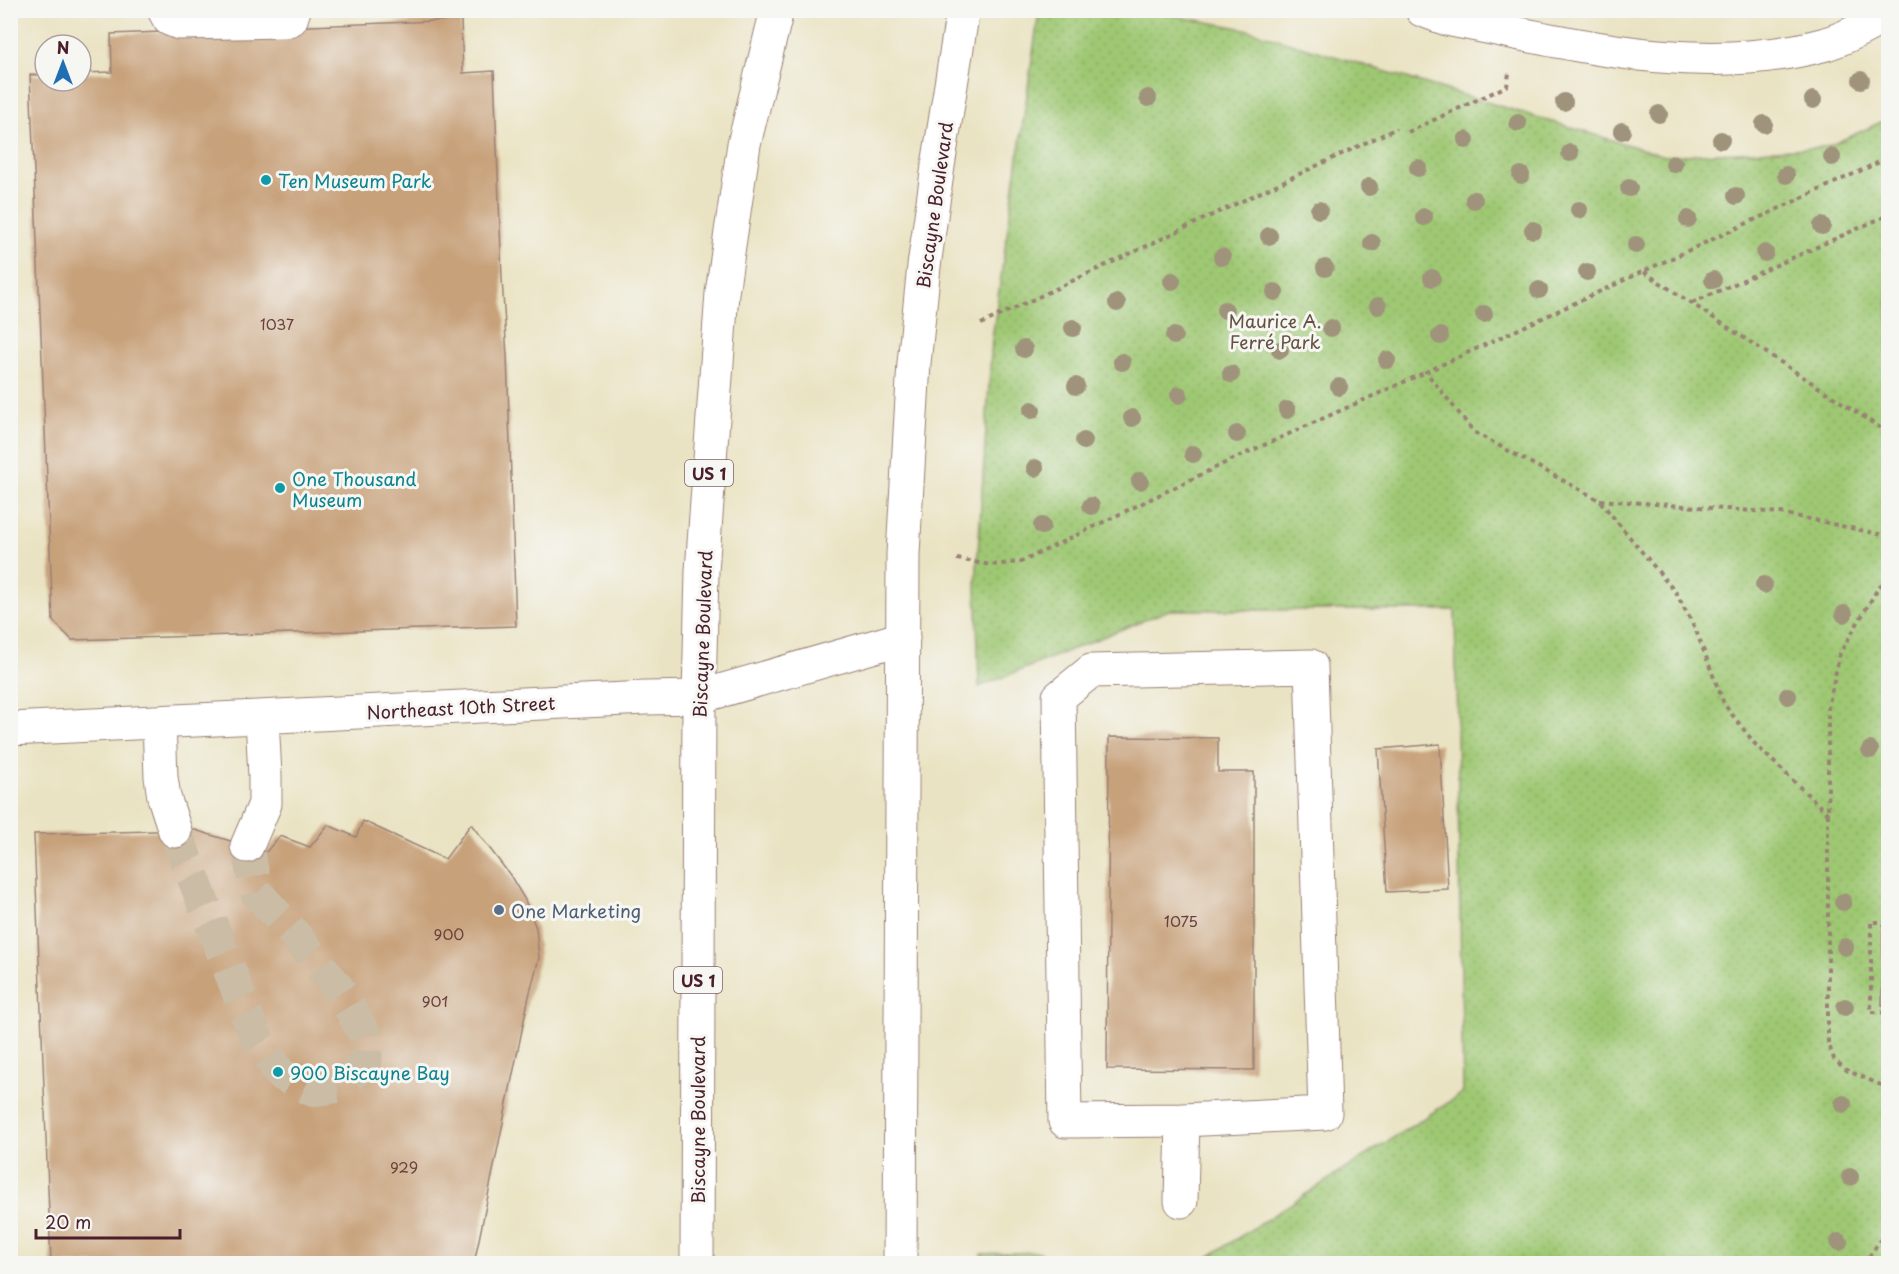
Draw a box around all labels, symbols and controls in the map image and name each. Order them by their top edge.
north arrow [33,33,93,93]
text: N [57,35,69,59]
street label: Biscayne Boulevard [909,120,959,290]
place label: Ten Museum Park [278,167,432,194]
marker: Ten Museum Park [259,173,273,187]
park label: Maurice A. Ferré Park [1228,307,1322,355]
house number: 1037 [260,312,294,335]
road number: US 1 [685,460,733,486]
place label: One Thousand Museum [292,465,416,513]
marker: One Thousand Museum [273,481,287,495]
street label: Biscayne Boulevard [686,550,718,718]
street label: Northeast 10th Street [366,689,556,725]
place label: One Marketing [511,897,641,924]
marker: One Marketing [492,903,506,917]
house number: 1075 [1164,909,1198,932]
house number: 900 [434,922,464,945]
road number: US 1 [674,967,722,993]
house number: 901 [422,989,448,1012]
street label: Biscayne Boulevard [684,1036,711,1204]
place label: 900 Biscayne Bay [290,1059,450,1086]
marker: 900 Biscayne Bay [271,1065,285,1079]
house number: 929 [390,1155,418,1178]
scale bar [36,1202,180,1240]
text: 20 m [45,1208,91,1235]

